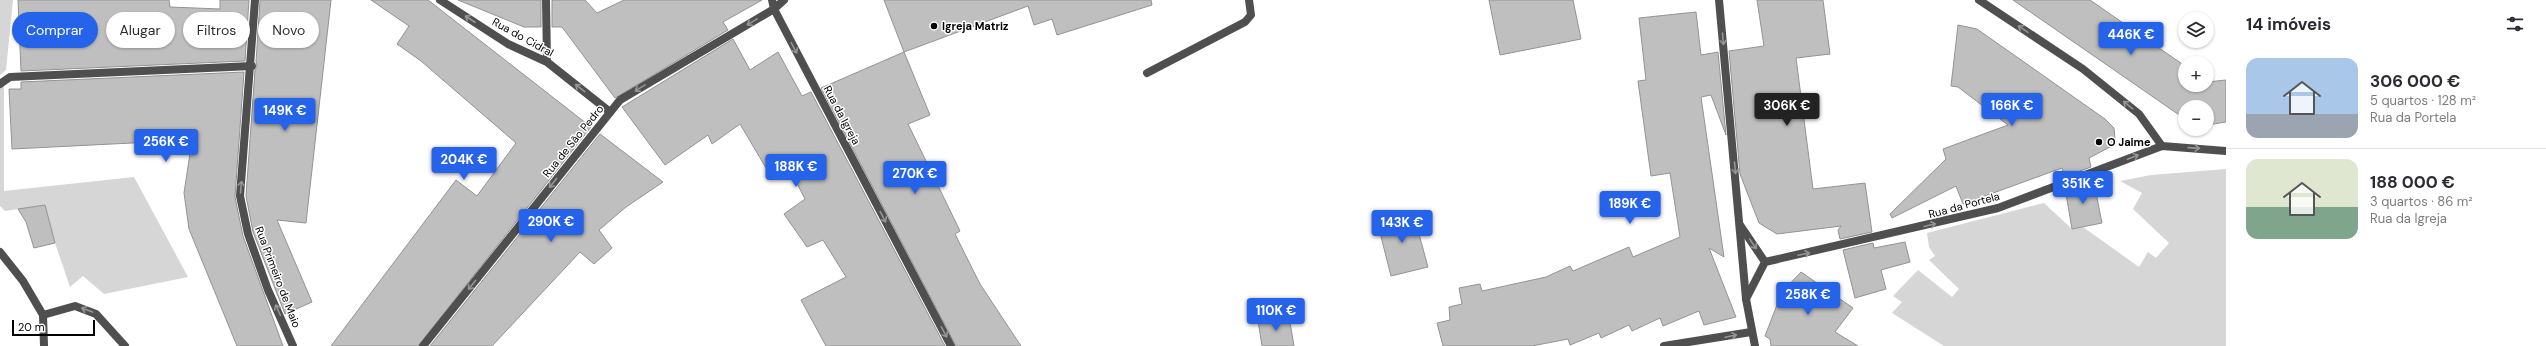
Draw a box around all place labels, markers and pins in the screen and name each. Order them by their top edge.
place label: Igreja Matriz [942,19,1008,33]
marker: Igreja Matriz [929,21,939,31]
pin: 446K € [2098,22,2164,56]
pin: 306K € [1754,93,1820,127]
pin: 166K € [1979,93,2045,127]
pin: 149K € [252,98,318,132]
pin: 256K € [133,129,199,163]
place label: O Jaime [2107,135,2151,149]
marker: O Jaime [2094,137,2104,147]
pin: 204K € [431,147,497,181]
pin: 188K € [763,154,829,188]
pin: 270K € [882,161,948,195]
pin: 351K € [2050,171,2116,205]
pin: 189K € [1597,191,1663,225]
pin: 290K € [518,209,584,243]
pin: 143K € [1369,210,1435,244]
pin: 258K € [1775,282,1841,316]
pin: 110K € [1243,298,1309,332]

